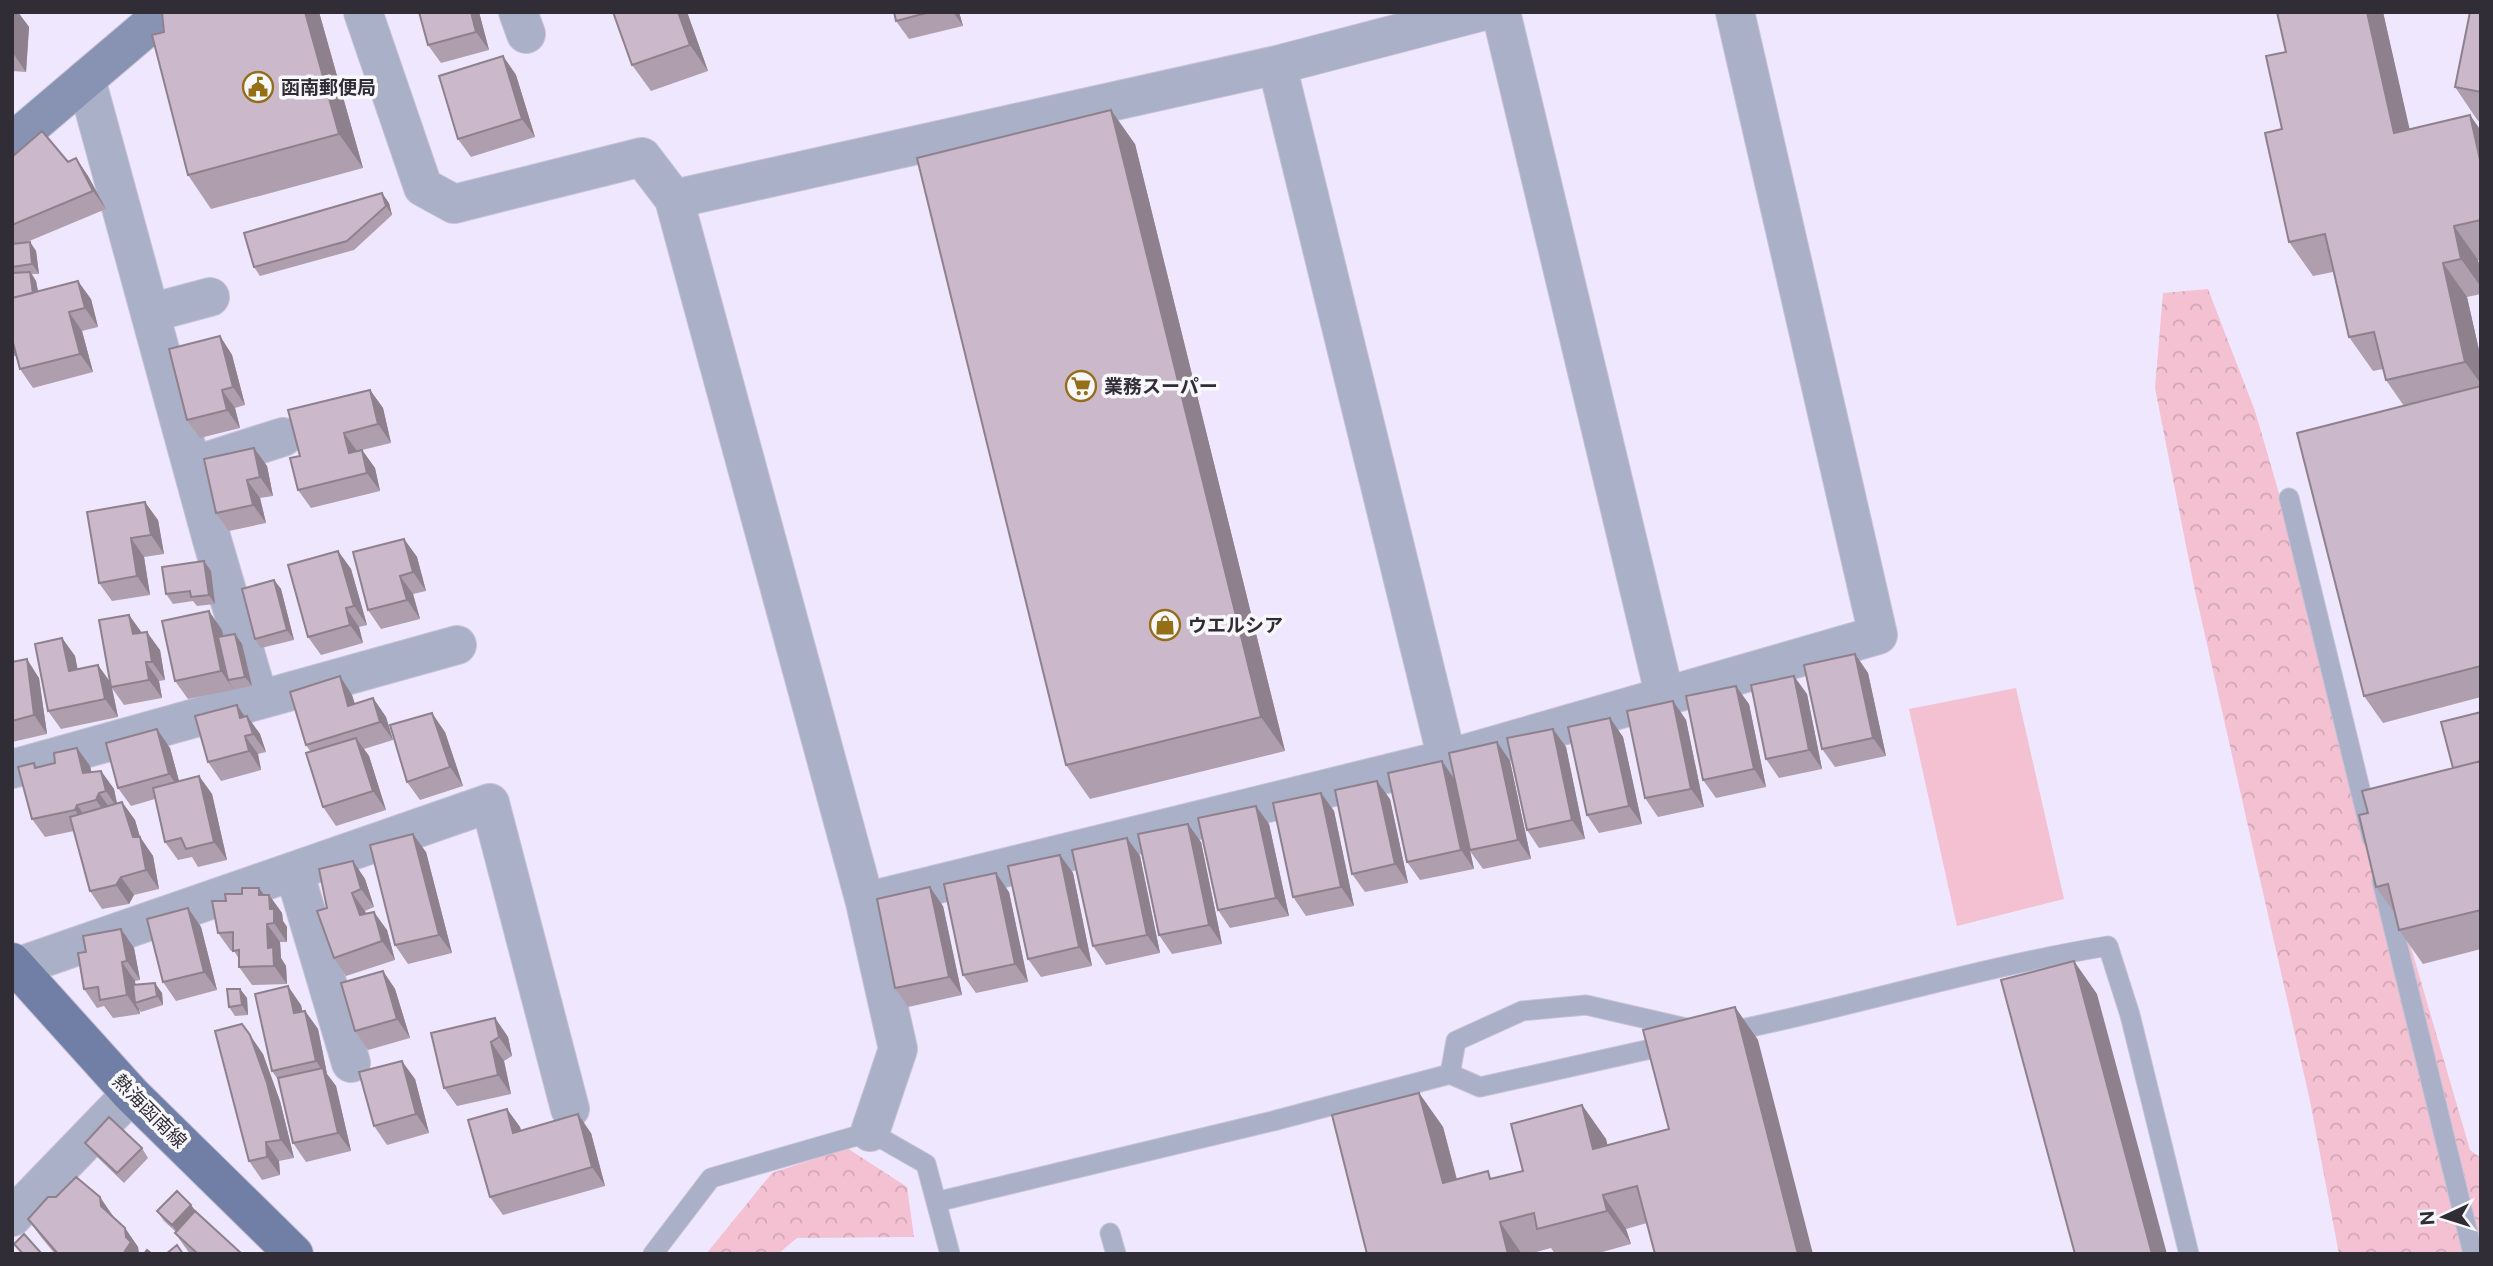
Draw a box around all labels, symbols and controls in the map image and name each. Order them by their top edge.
public building icon: 函南郵便局 [241,70,275,104]
place label: 函南郵便局 [281,76,376,98]
supermarket icon: 業務スーパー [1064,369,1098,403]
place label: 業務スーパー [1104,375,1218,397]
shop icon: ウエルシア [1148,608,1182,642]
place label: ウエルシア [1188,614,1283,636]
street label: 熱海函南線 [109,1070,191,1152]
north arrow [2409,1182,2479,1252]
text: N [2416,1210,2439,1226]

